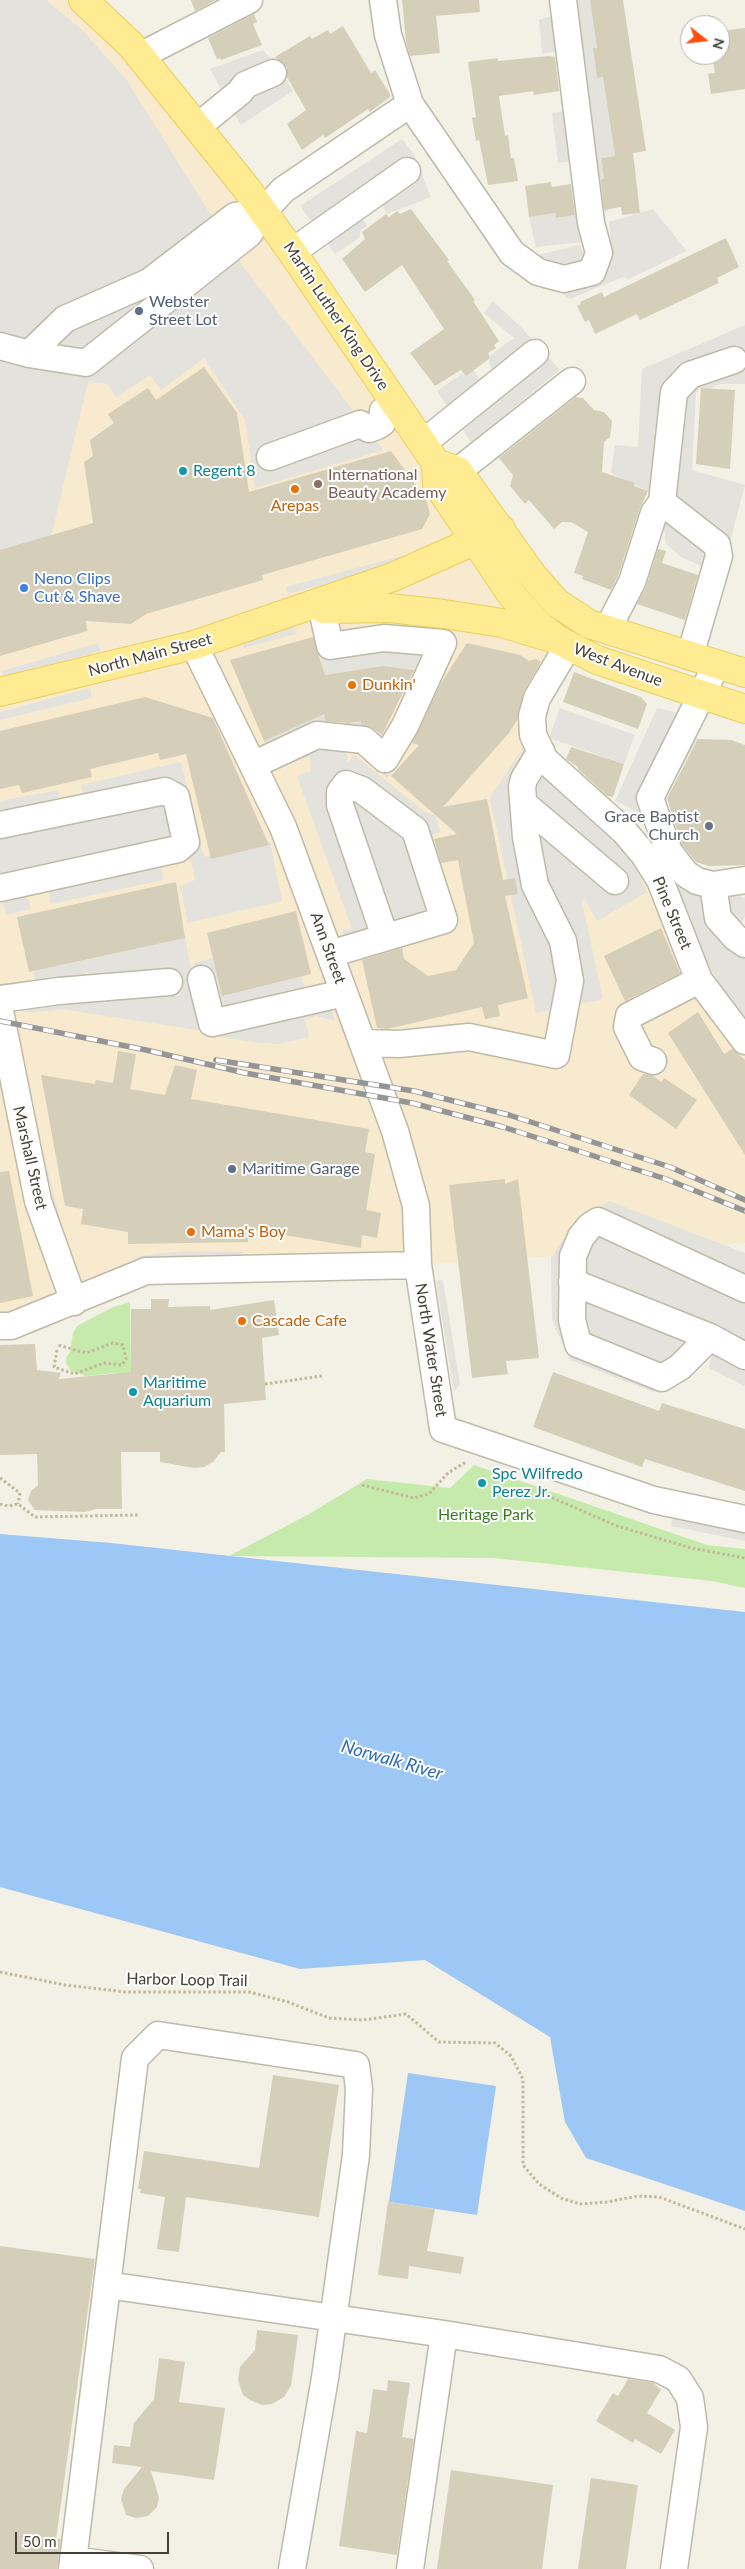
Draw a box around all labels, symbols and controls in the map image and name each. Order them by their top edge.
north arrow [680,15,730,65]
text: N [709,36,729,52]
street label: Martin Luther King Drive [279,238,393,394]
place label: Webster Street Lot [149,292,218,330]
marker: Webster Street Lot [133,305,145,317]
place label: Regent 8 [193,461,256,481]
marker: Regent 8 [177,465,189,477]
place label: International Beauty Academy [328,465,446,503]
marker: International Beauty Academy [312,478,324,490]
marker: Arepas [289,483,301,495]
place label: Arepas [271,496,319,516]
place label: Neno Clips Cut & Shave [34,569,121,607]
marker: Neno Clips Cut & Shave [18,582,30,594]
street label: North Main Street [86,629,214,681]
street label: West Avenue [571,639,665,691]
place label: Dunkin' [362,675,416,695]
marker: Dunkin' [346,679,358,691]
place label: Grace Baptist Church [604,807,699,845]
marker: Grace Baptist Church [703,820,715,832]
street label: Pine Street [648,874,696,952]
street label: Ann Street [306,910,350,986]
street label: Marshall Street [9,1104,51,1212]
place label: Maritime Garage [242,1159,360,1179]
marker: Maritime Garage [226,1163,238,1175]
place label: Mama's Boy [201,1222,286,1242]
marker: Mama's Boy [185,1226,197,1238]
street label: North Water Street [411,1282,451,1418]
place label: Cascade Cafe [252,1311,347,1331]
marker: Cascade Cafe [236,1315,248,1327]
place label: Maritime Aquarium [143,1373,211,1411]
marker: Maritime Aquarium [127,1386,139,1398]
place label: Spc Wilfredo Perez Jr. [492,1464,583,1502]
marker: Spc Wilfredo Perez Jr. [476,1477,488,1489]
park label: Heritage Park [438,1505,534,1525]
water label: Norwalk River [339,1735,445,1785]
street label: Harbor Loop Trail [126,1969,248,1991]
scale bar [18,2522,171,2554]
text: 50 m [23,2532,57,2550]

